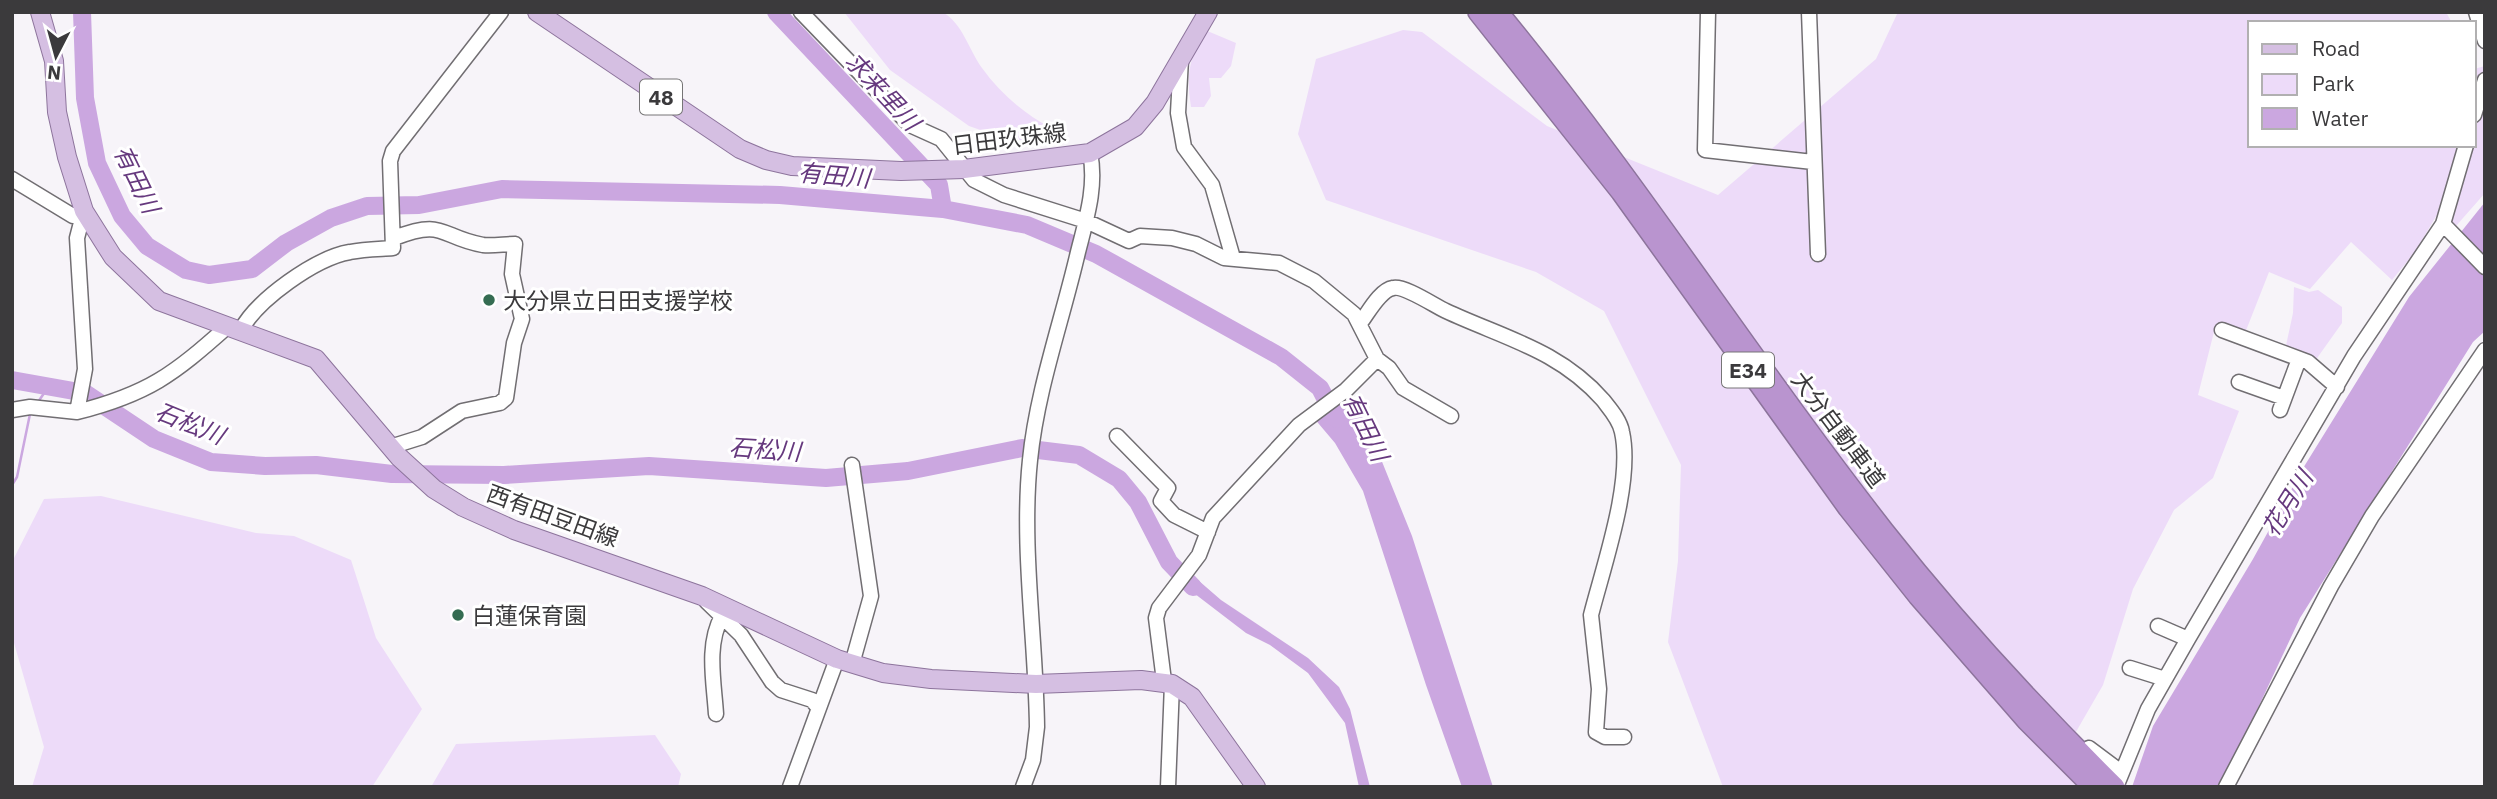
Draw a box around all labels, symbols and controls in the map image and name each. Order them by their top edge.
north arrow [21,21,91,91]
legend [2248,21,2476,147]
text: Road [2312,34,2360,62]
water label: 求来里川 [839,45,929,139]
text: N [46,60,62,86]
text: Park [2312,69,2355,97]
road number: 48 [640,80,682,114]
text: Water [2312,104,2369,132]
street label: 日田玖珠線 [950,116,1068,160]
water label: 有田川 [107,140,168,221]
water label: 有田川 [797,156,874,194]
place label: 大分県立日田支援学校 [503,285,733,315]
marker: 大分県立日田支援学校 [481,292,497,308]
road number: E34 [1722,352,1774,388]
street label: 大分自動車道 [1785,365,1893,493]
water label: 有田川 [1336,388,1397,469]
water label: 石松川 [151,395,232,452]
water label: 石松川 [728,431,805,468]
water label: 花月川 [2254,461,2321,542]
street label: 西有田豆田線 [483,477,623,553]
place label: 白蓮保育園 [472,600,587,630]
marker: 白蓮保育園 [450,607,466,623]

